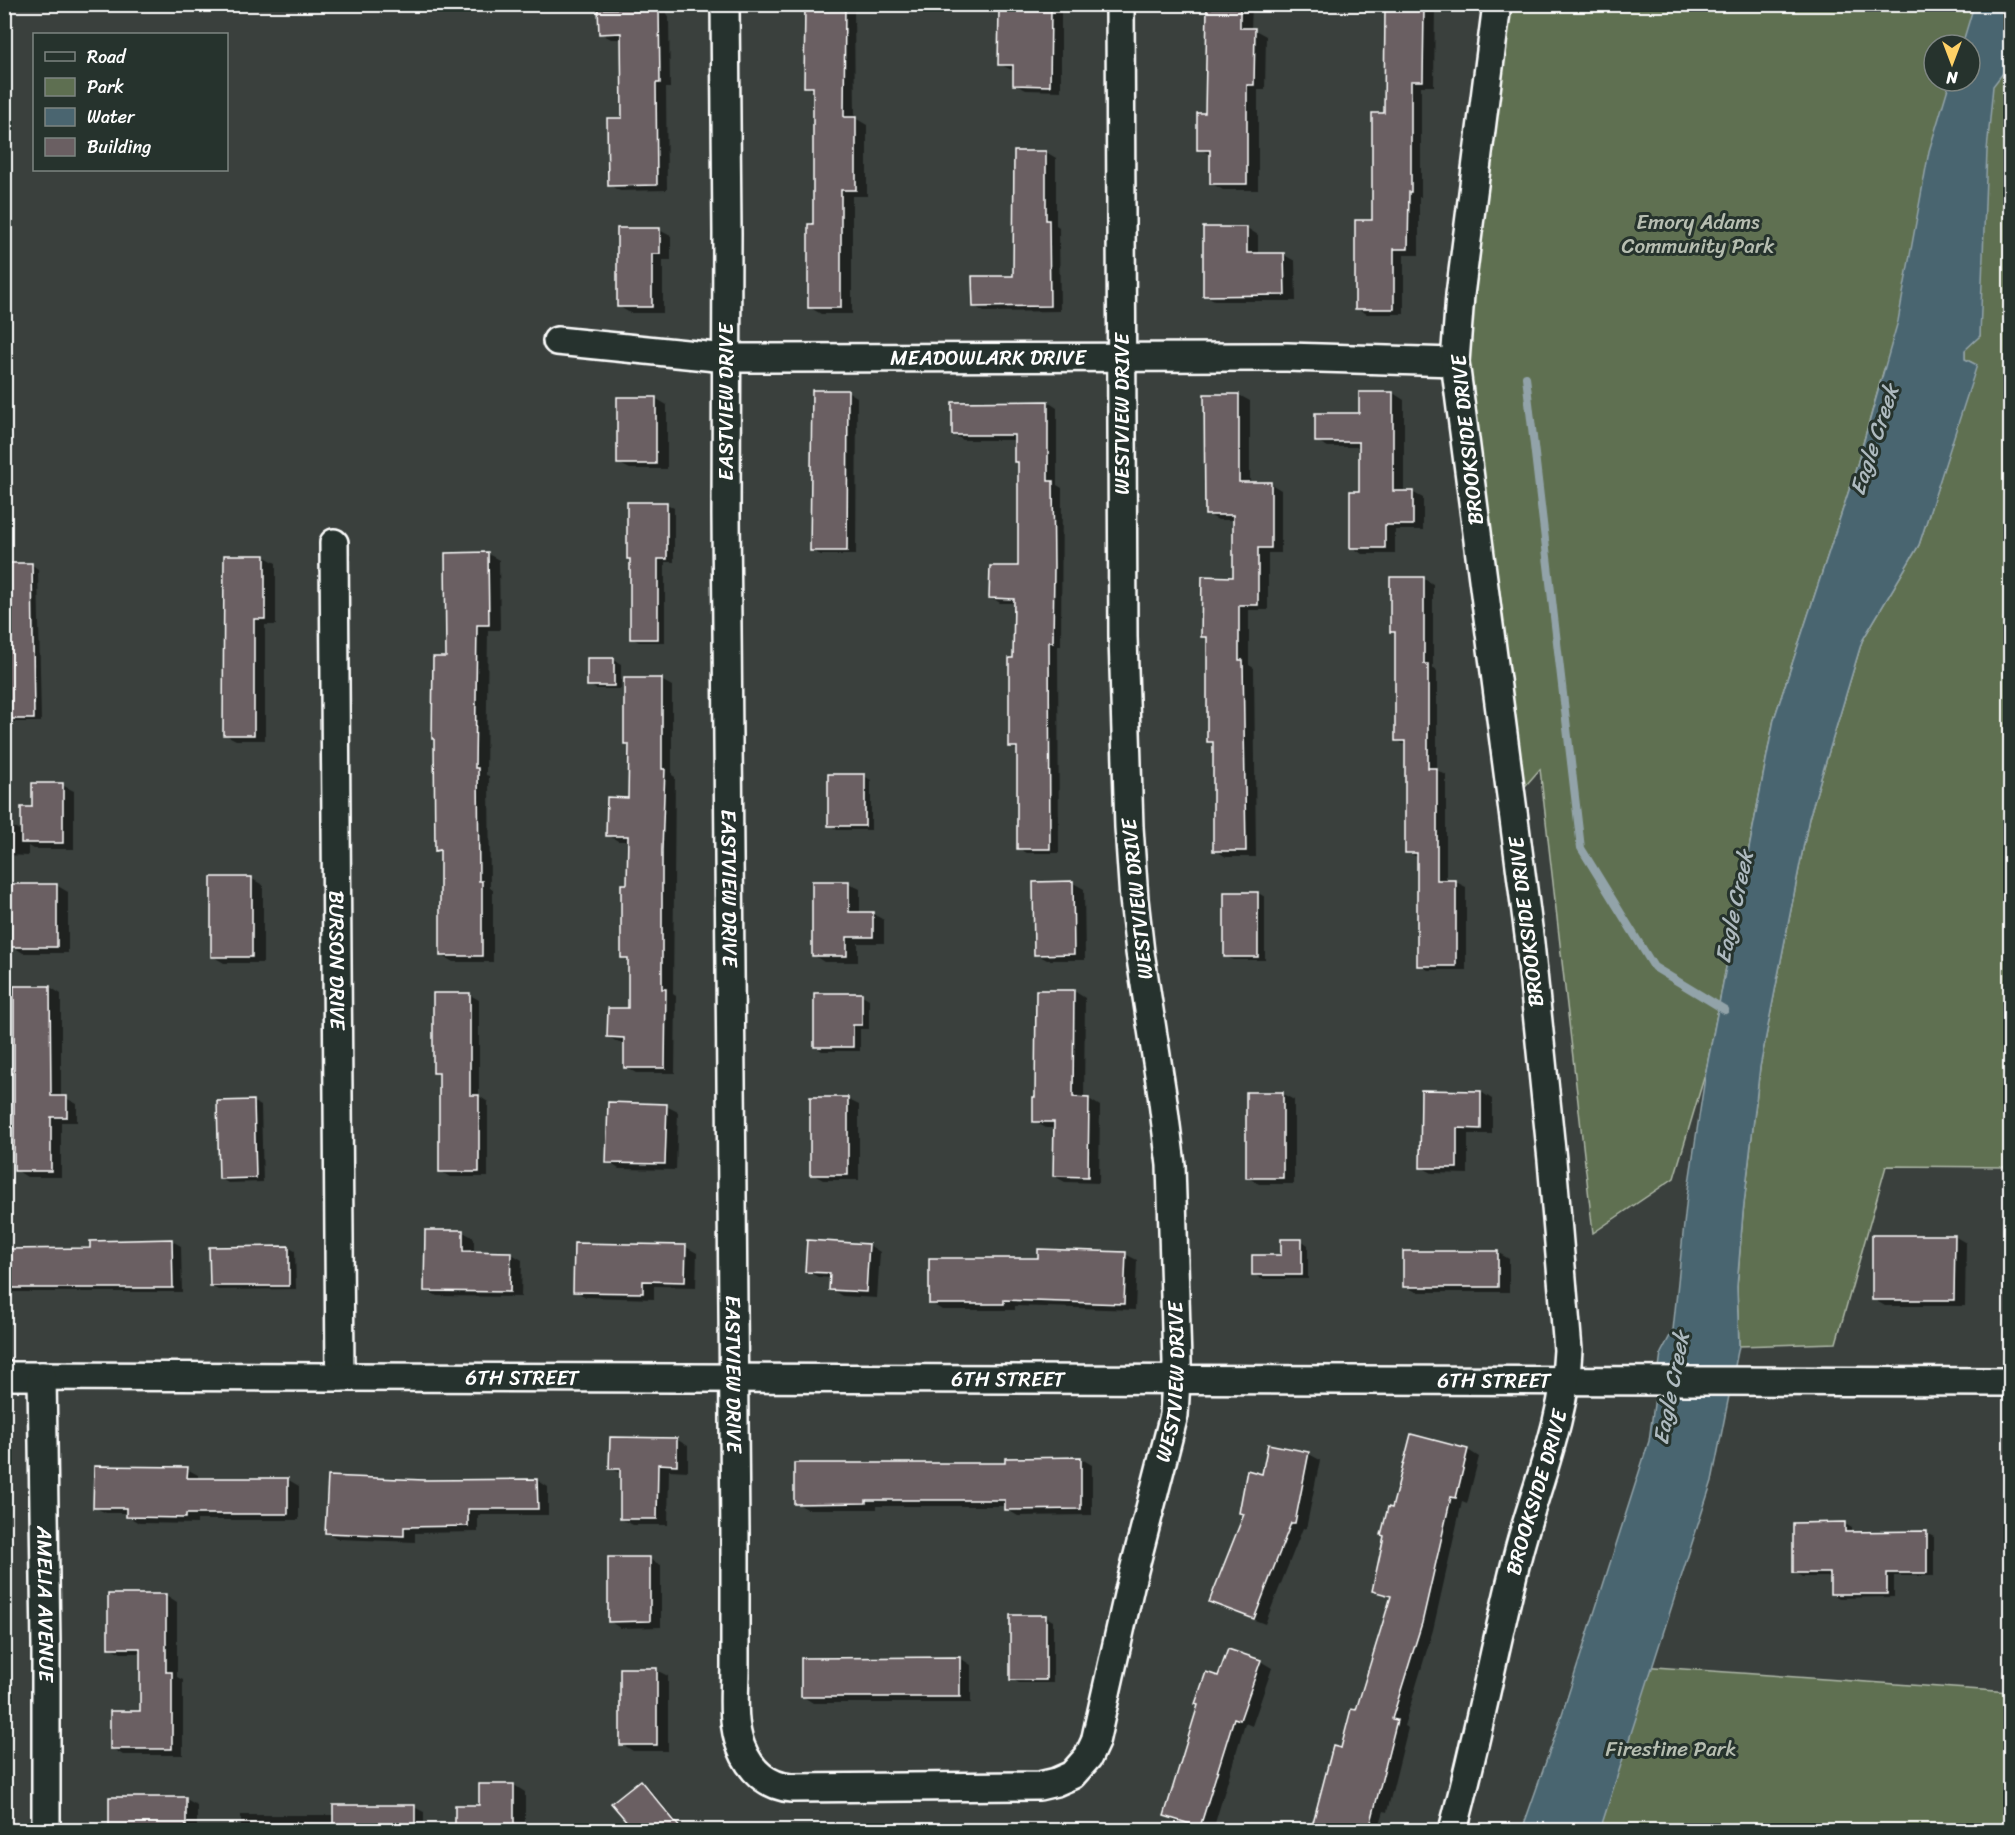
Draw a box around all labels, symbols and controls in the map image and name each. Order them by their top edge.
legend [33,33,228,171]
north arrow [1922,33,1982,93]
text: Road [87,41,127,73]
text: N [1946,63,1959,92]
text: Park [87,71,124,103]
text: Water [87,101,136,133]
text: Building [87,131,151,163]
park label: Emory Adams Community Park [1621,203,1775,265]
street label: EASTVIEW DRIVE [707,322,745,481]
street label: WESTVIEW DRIVE [1103,332,1141,495]
street label: MEADOWLARK DRIVE [890,338,1087,377]
street label: BROOKSIDE DRIVE [1439,352,1495,527]
water label: Eagle Creek [1838,377,1911,500]
street label: EASTVIEW DRIVE [710,809,749,968]
street label: WESTVIEW DRIVE [1110,815,1164,981]
street label: BROOKSIDE DRIVE [1497,833,1555,1009]
water label: Eagle Creek [1703,844,1766,967]
street label: BURSON DRIVE [318,890,357,1031]
street label: EASTVIEW DRIVE [714,1295,753,1454]
street label: WESTVIEW DRIVE [1144,1299,1196,1466]
water label: Eagle Creek [1641,1325,1702,1448]
street label: 6TH STREET [465,1358,580,1397]
street label: 6TH STREET [951,1360,1066,1398]
street label: 6TH STREET [1437,1361,1552,1400]
street label: BROOKSIDE DRIVE [1494,1404,1579,1579]
street label: AMELIA AVENUE [25,1525,65,1683]
park label: Firestine Park [1605,1730,1737,1768]

